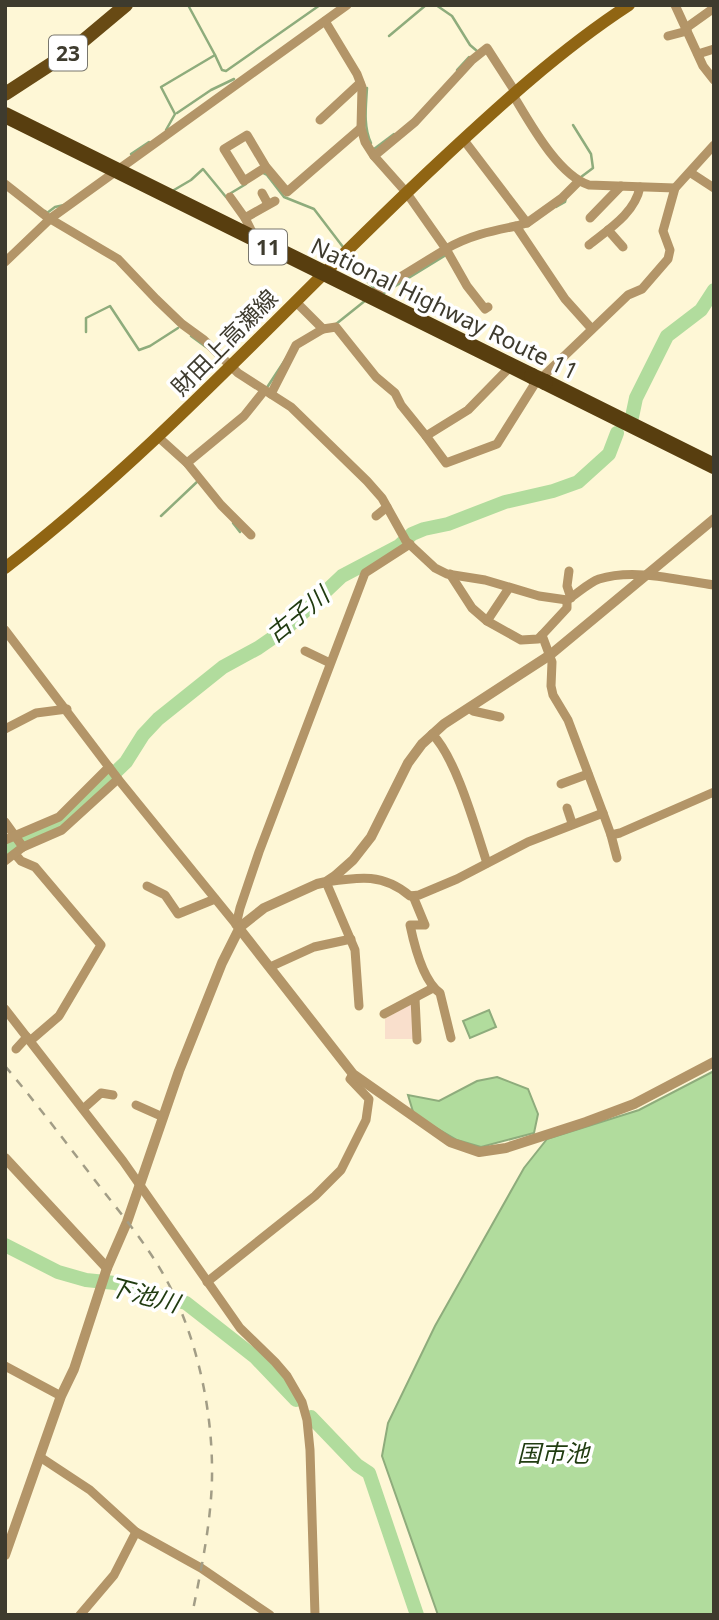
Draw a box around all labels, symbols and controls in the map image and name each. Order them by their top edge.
road number: 23 [49,36,87,70]
street label: National Highway Route 11 [306,229,584,387]
road number: 11 [249,230,287,264]
street label: 財田上高瀬線 [164,282,284,402]
water label: 古子川 [259,577,338,649]
water label: 下池川 [105,1269,186,1320]
water label: 国市池 [517,1436,591,1469]

